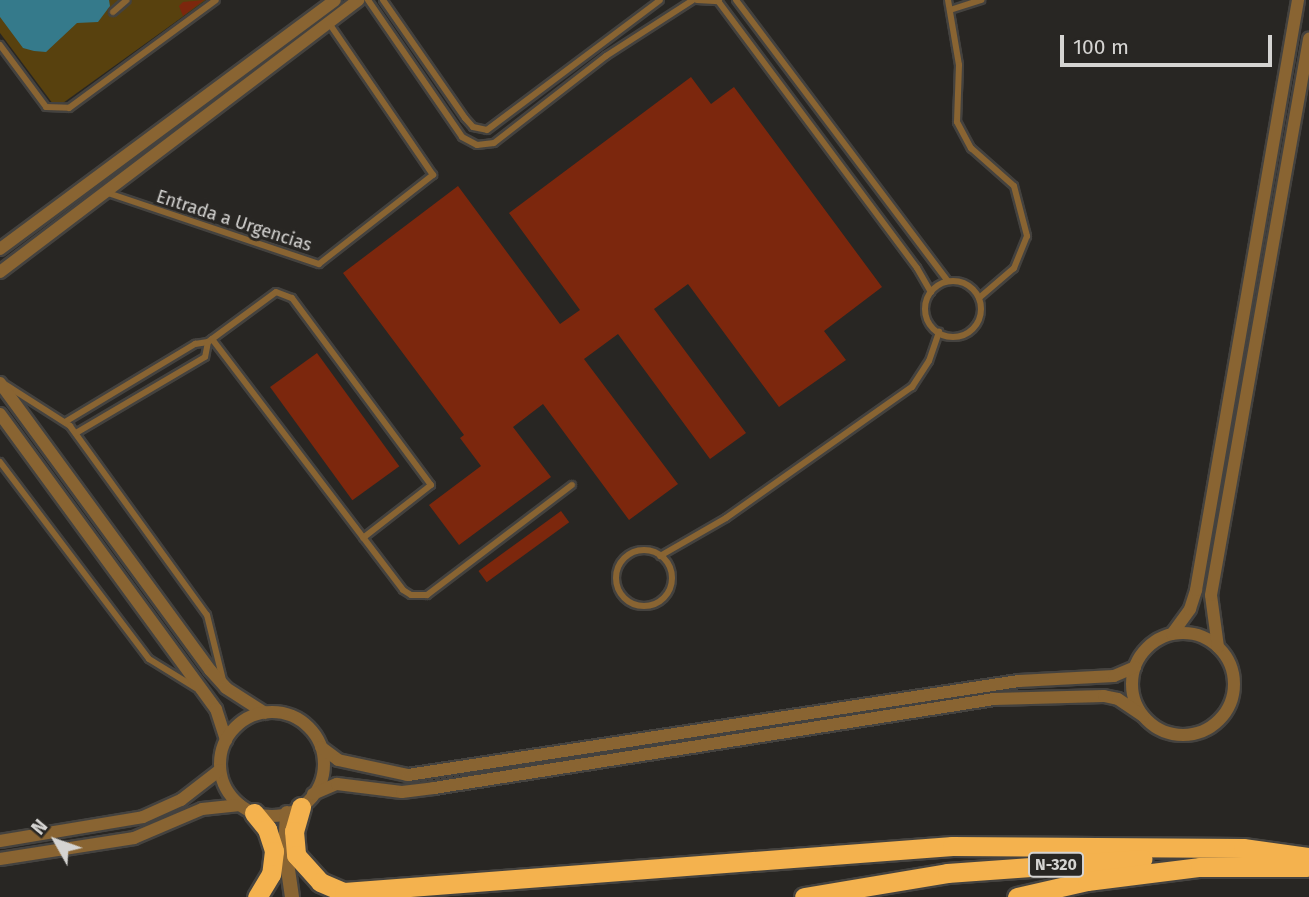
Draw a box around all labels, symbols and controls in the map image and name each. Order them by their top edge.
scale bar [1064,21,1276,65]
text: 100 m [1073,34,1129,60]
street label: Entrada a Urgencias [154,186,314,256]
north arrow [21,806,91,876]
text: N [27,815,52,839]
road number: N-320 [1028,852,1084,878]

